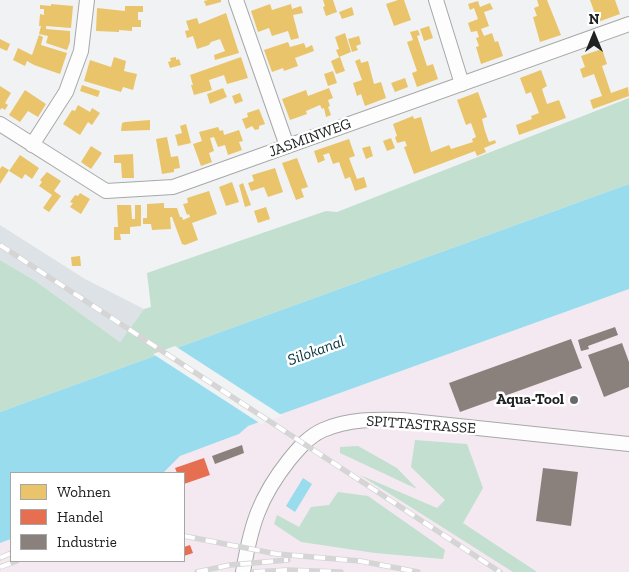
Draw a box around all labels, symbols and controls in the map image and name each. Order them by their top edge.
north arrow [569,10,619,60]
text: N [589,11,599,28]
street label: JASMINWEG [266,115,354,161]
water label: Silokanal [285,332,347,370]
place label: Aqua-Tool [496,391,564,409]
marker: Aqua-Tool [568,394,580,406]
street label: SPITTASTRASSE [366,412,476,438]
legend [10,472,185,562]
text: Wohnen [57,483,111,501]
text: Handel [57,508,103,526]
text: Industrie [57,533,117,551]

